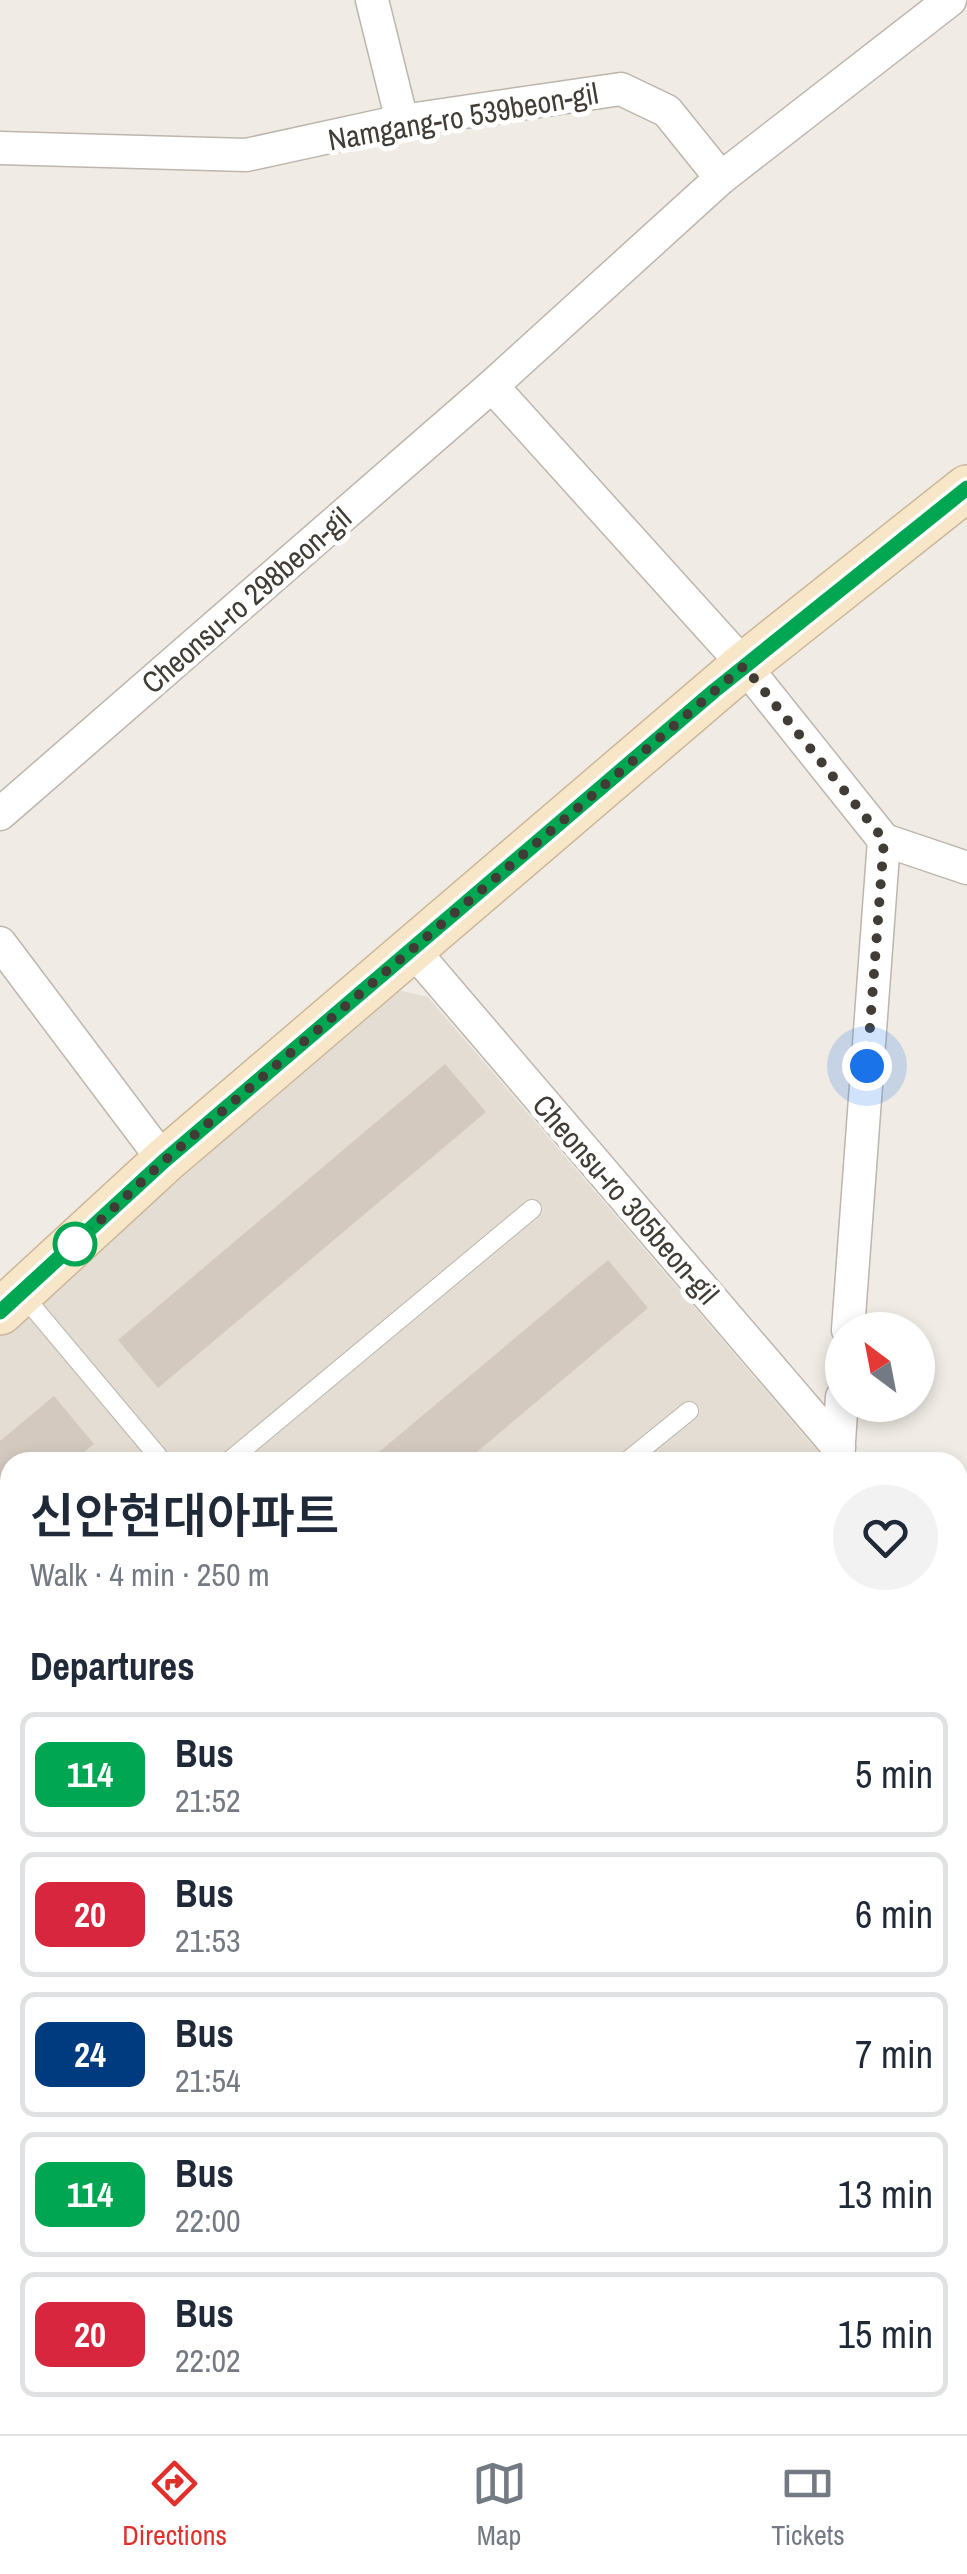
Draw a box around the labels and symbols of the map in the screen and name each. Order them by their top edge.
street label: Namgang-ro 539beon-gil [325,73,601,159]
street label: Cheonsu-ro 298beon-gil [133,498,359,702]
your location [842,1041,892,1091]
street label: Cheonsu-ro 305beon-gil [524,1086,728,1312]
unlabelled marker [54,1223,96,1265]
north arrow [825,1312,935,1422]

